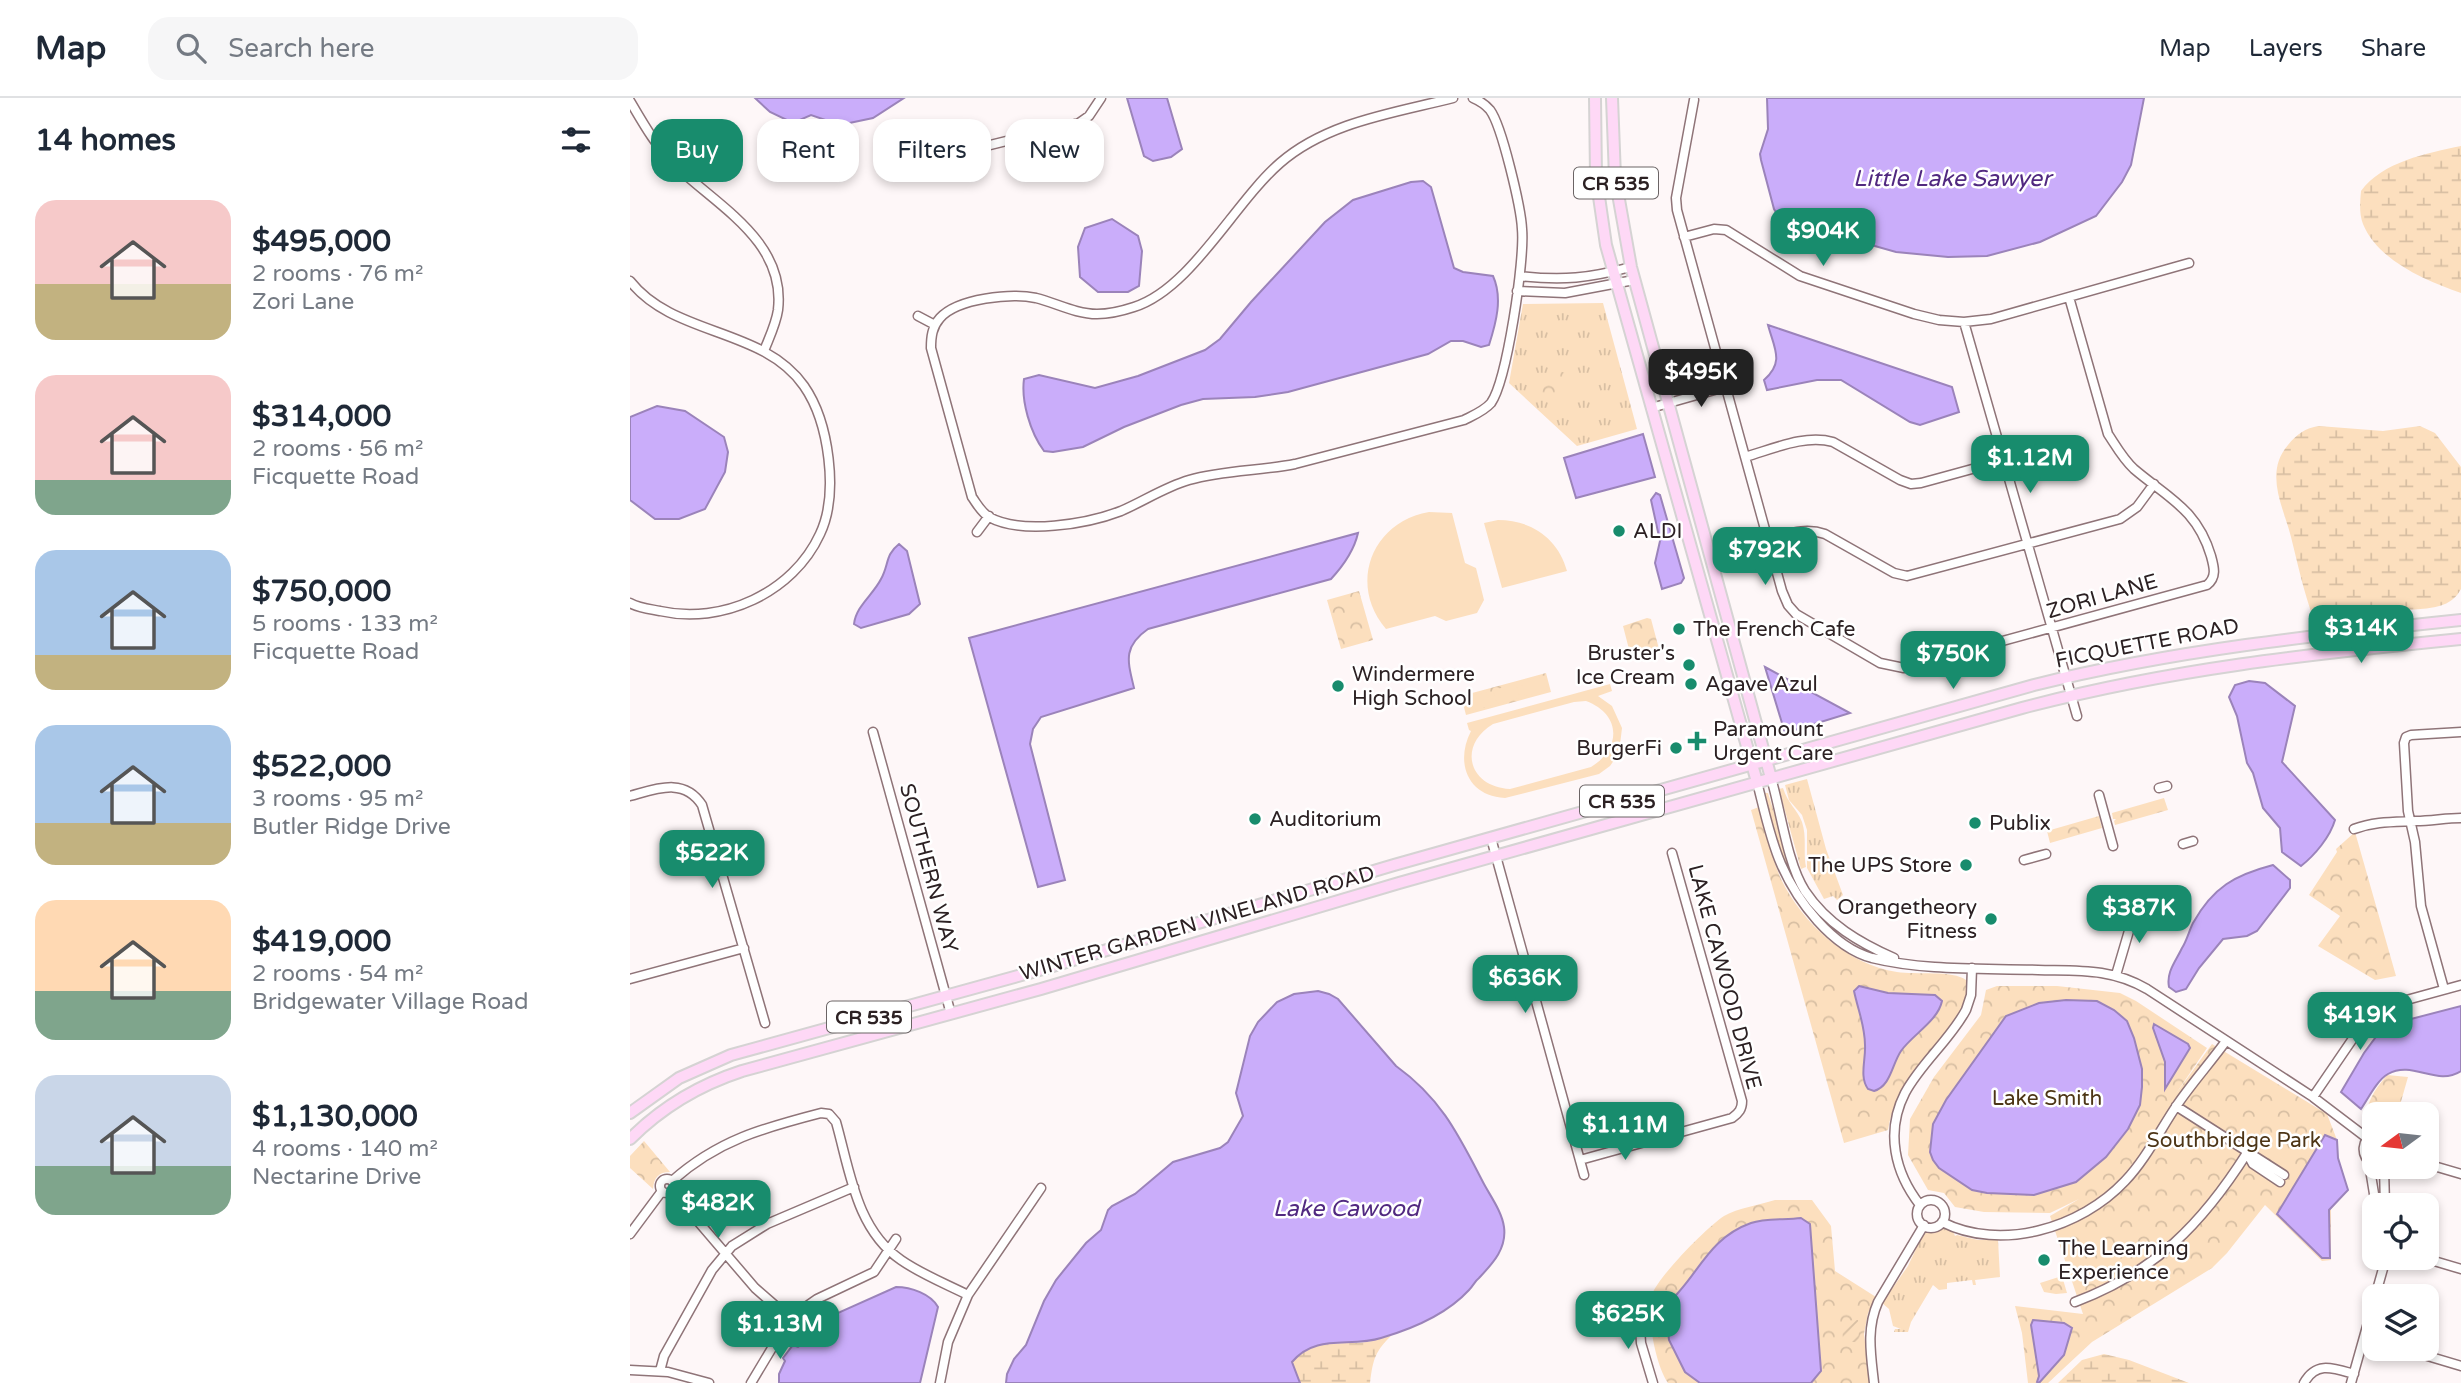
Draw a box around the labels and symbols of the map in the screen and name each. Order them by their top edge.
water label: Little Lake Sawyer [1853,165,2054,193]
road number: CR 535 [1574,167,1658,198]
pin: $904K [1774,208,1872,268]
pin: $495K [1652,350,1750,409]
pin: $1.12M [1973,436,2087,495]
place label: ALDI [1633,519,1683,544]
marker: ALDI [1611,523,1627,539]
pin: $792K [1716,528,1814,587]
street label: ZORI LANE [2044,569,2161,624]
pin: $314K [2312,606,2410,665]
street label: FICQUETTE ROAD [2053,613,2241,674]
place label: The French Cafe [1693,617,1855,642]
marker: The French Cafe [1671,621,1687,637]
pin: $750K [1904,632,2002,691]
place label: Bruster's Ice Cream [1576,641,1675,690]
marker: Bruster's Ice Cream [1681,657,1697,673]
place label: Windermere High School [1352,662,1475,711]
place label: Agave Azul [1705,672,1818,697]
marker: Agave Azul [1683,676,1699,692]
marker: Windermere High School [1330,678,1346,694]
place label: Paramount Urgent Care [1713,717,1834,766]
marker: Paramount Urgent Care [1687,731,1707,751]
place label: BurgerFi [1576,736,1662,761]
marker: BurgerFi [1668,740,1684,756]
street label: SOUTHERN WAY [894,781,963,956]
road number: CR 535 [1580,786,1664,816]
place label: Auditorium [1269,807,1382,832]
marker: Auditorium [1247,811,1263,827]
place label: Publix [1989,811,2051,836]
marker: Publix [1967,815,1983,831]
pin: $522K [663,830,761,890]
place label: The UPS Store [1808,853,1952,878]
marker: The UPS Store [1958,857,1974,873]
street label: WINTER GARDEN VINELAND ROAD [1017,861,1377,986]
street label: LAKE CAWOOD DRIVE [1682,862,1767,1092]
pin: $387K [2090,886,2188,945]
place label: Orangetheory Fitness [1838,895,1977,944]
marker: Orangetheory Fitness [1983,911,1999,927]
pin: $636K [1476,956,1574,1015]
pin: $419K [2311,992,2409,1052]
road number: CR 535 [827,1001,911,1032]
park label: Lake Smith [1992,1086,2102,1111]
pin: $1.11M [1568,1102,1682,1162]
north arrow [2362,1102,2440,1180]
park label: Southbridge Park [2147,1128,2321,1153]
pin: $482K [669,1180,767,1240]
water label: Lake Cawood [1273,1195,1422,1223]
place label: The Learning Experience [2058,1236,2189,1285]
marker: The Learning Experience [2036,1252,2052,1268]
pin: $625K [1579,1292,1677,1351]
pin: $1.13M [723,1302,837,1361]

